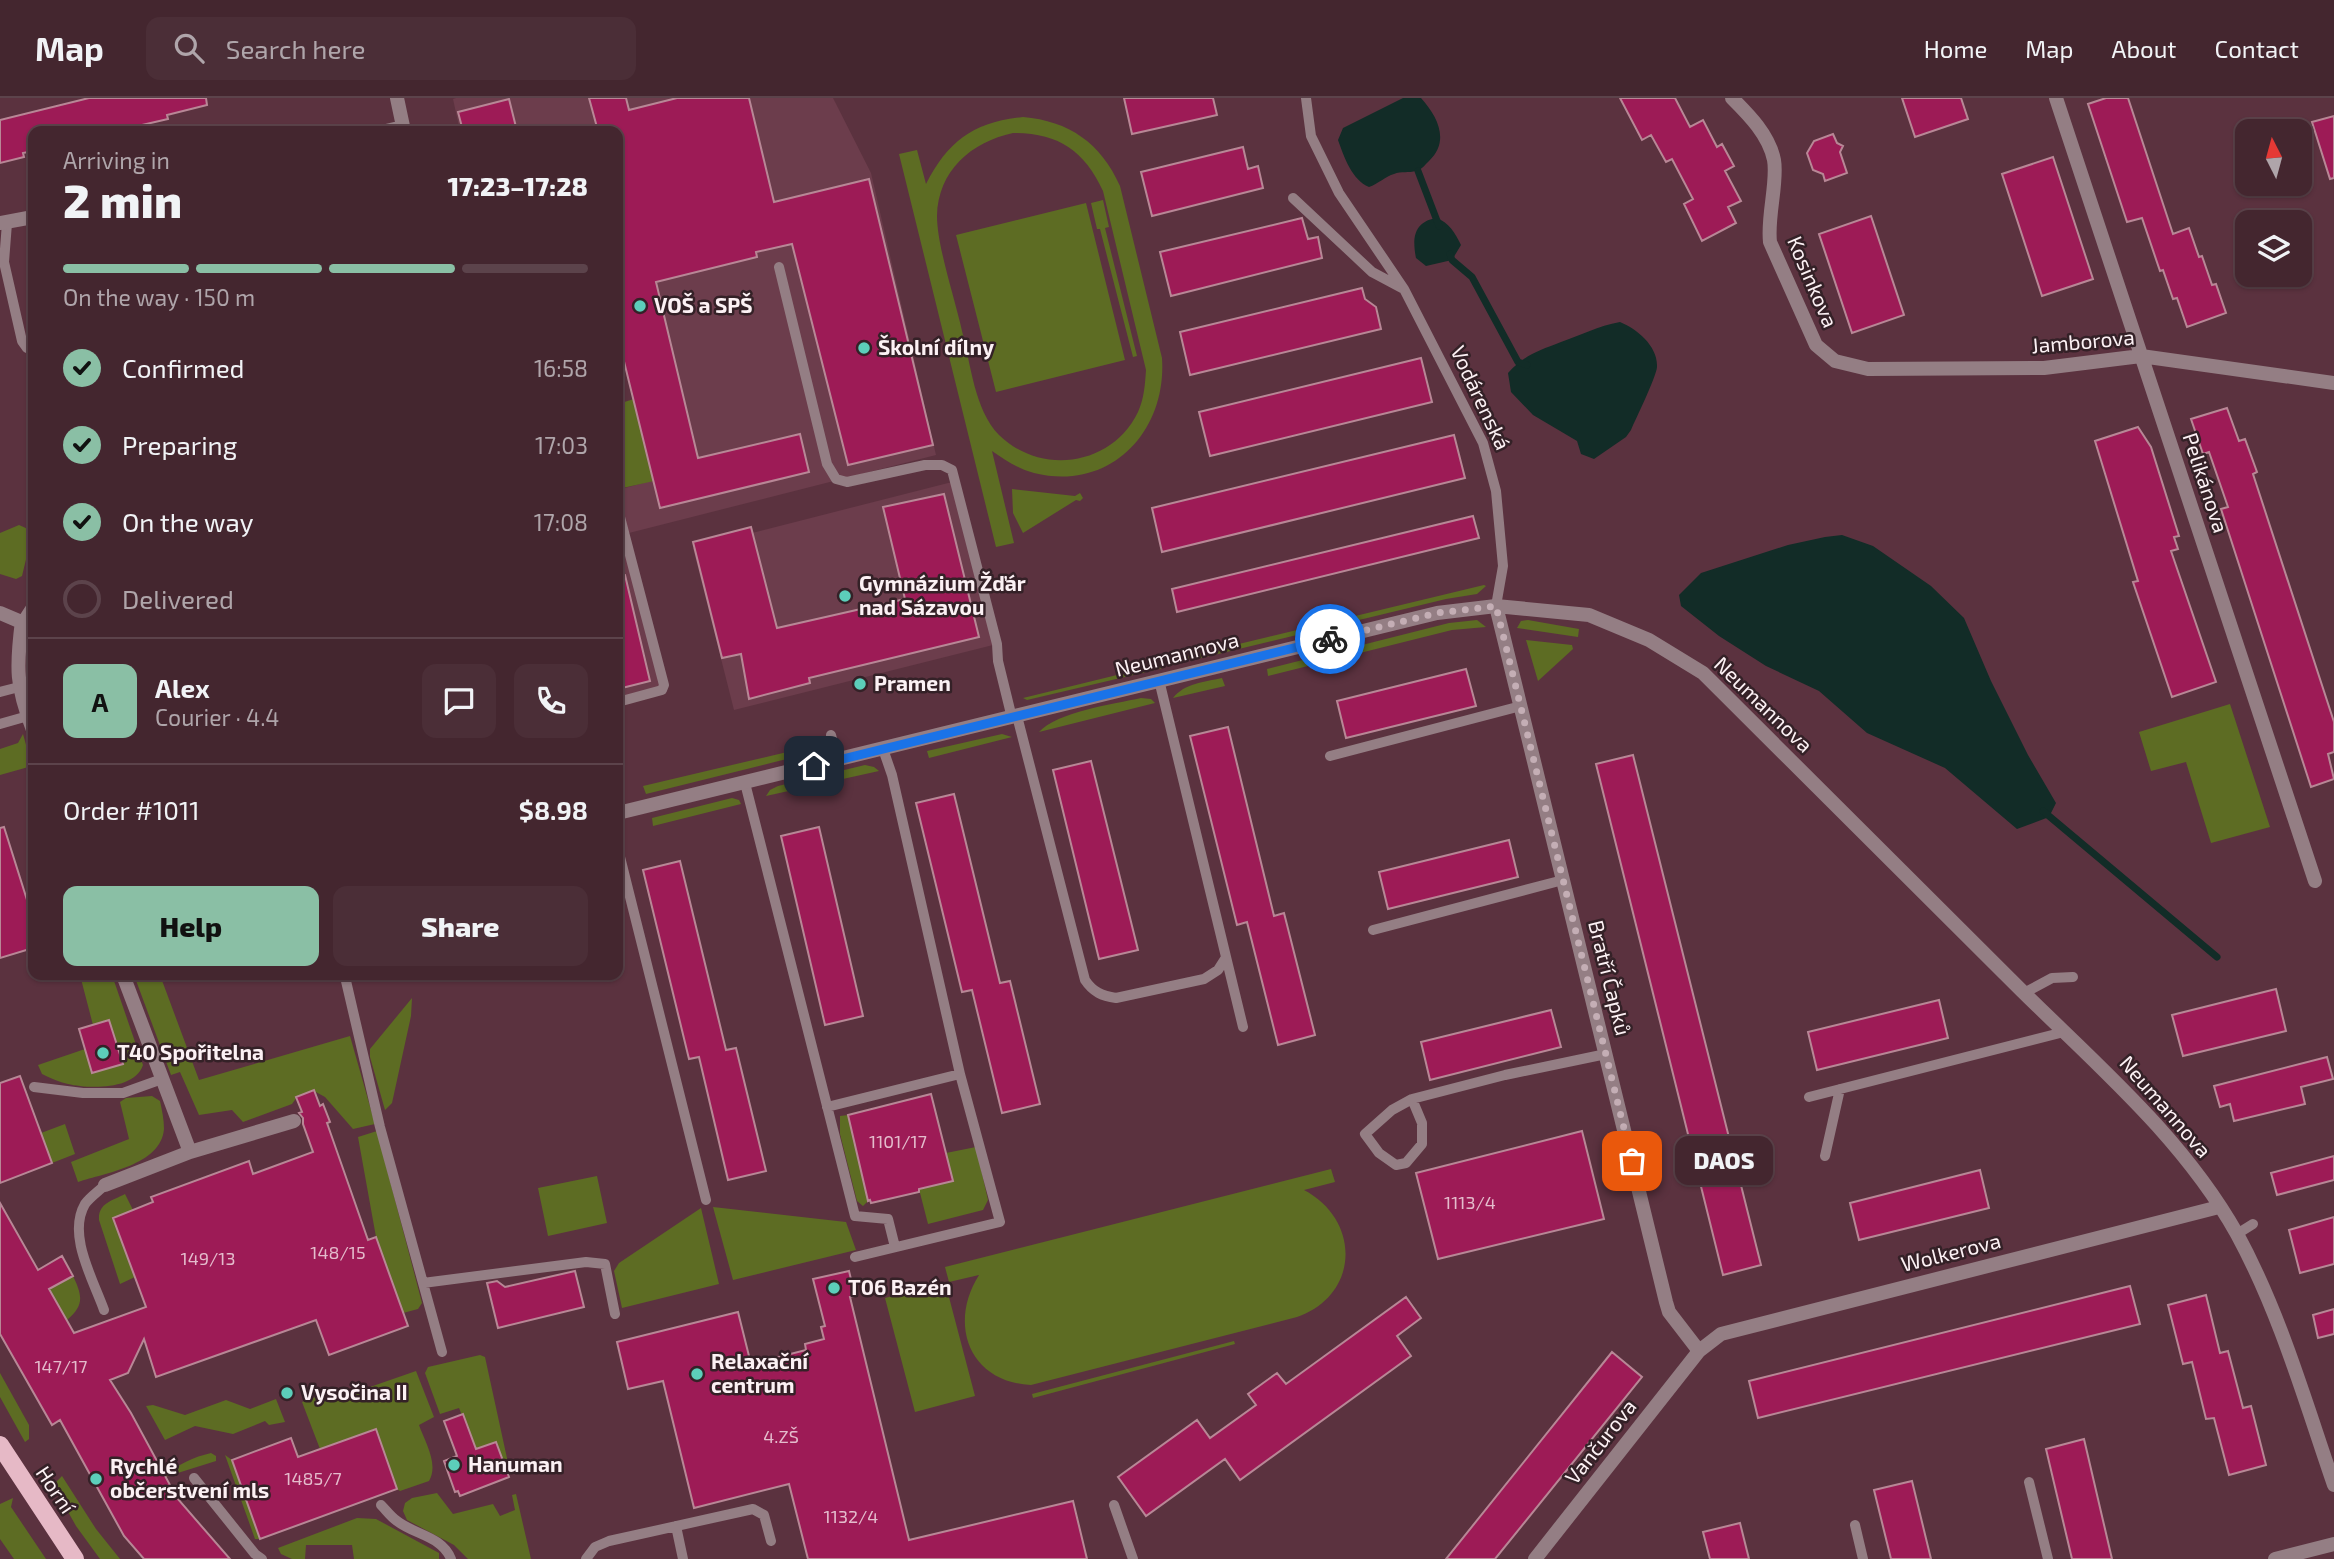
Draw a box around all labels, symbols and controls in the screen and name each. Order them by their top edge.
search box [146,17,636,80]
text: Map [35,28,104,68]
icon: search [170,29,208,67]
text: Search here [226,33,365,64]
text: Home [1924,34,1987,63]
text: Map [2025,34,2073,63]
text: About [2111,34,2177,63]
text: Contact [2215,34,2299,63]
north arrow [2235,119,2312,196]
map controls [2235,119,2312,287]
text: Arriving in [63,146,170,174]
text: 17:23–17:28 [447,170,588,201]
text: 2 min [63,172,182,227]
button: layers [2235,210,2312,287]
street label: Kosinkova [1783,232,1844,331]
text: On the way · 150 m [63,283,255,311]
place label: VOŠ a SPŠ [654,292,753,317]
marker: VOŠ a SPŠ [632,298,648,314]
street label: Jamborova [2030,324,2135,357]
place label: Školní dílny [878,334,994,360]
marker: Školní dílny [856,340,872,356]
street label: Vodárenská [1446,341,1516,453]
icon: check [63,349,101,387]
text: Confirmed [122,352,245,383]
text: 16:58 [534,354,588,382]
icon: check [63,426,101,464]
text: Preparing [122,429,237,460]
street label: Pelikánova [2179,429,2234,536]
text: 17:03 [535,431,588,459]
icon: check [63,503,101,541]
text: On the way [122,506,253,537]
text: 17:08 [534,508,588,536]
place label: Gymnázium Žďár nad Sázavou [859,570,1026,619]
text: Delivered [122,583,234,614]
marker: Gymnázium Žďár nad Sázavou [837,588,853,604]
courier [1295,604,1365,674]
icon: bike [1311,620,1349,658]
street label: Neumannova [1112,626,1241,681]
street label: Neumannova [1710,651,1818,757]
button: chat [422,664,496,738]
button: phone [514,664,588,738]
place label: Pramen [874,670,951,695]
text: Alex [155,672,210,703]
marker: Pramen [852,676,868,692]
text: A [92,686,108,717]
text: Courier · 4.4 [155,703,279,731]
pin [784,736,844,796]
icon: home [795,747,833,785]
text: Order #1011 [63,794,200,825]
text: $8.98 [519,794,588,825]
button: Help [63,886,319,966]
button: Share [333,886,588,966]
street label: Bratří Čapků [1584,918,1637,1038]
place label: T40 Spořitelna [117,1039,264,1064]
marker: T40 Spořitelna [95,1045,111,1061]
street label: Neumannova [2115,1050,2217,1162]
house number: 1101/17 [869,1130,927,1152]
pin [1602,1131,1662,1191]
callout: DAOS [1674,1136,1772,1186]
icon: bag [1613,1142,1651,1180]
text: DAOS [1694,1146,1754,1174]
house number: 1113/4 [1444,1191,1496,1213]
street label: Wolkerova [1898,1227,2003,1276]
house number: 148/15 [310,1241,366,1263]
house number: 149/13 [180,1247,236,1269]
place label: T06 Bazén [848,1274,952,1299]
marker: T06 Bazén [826,1280,842,1296]
place label: Relaxační centrum [711,1348,809,1397]
house number: 147/17 [34,1355,88,1377]
marker: Relaxační centrum [689,1366,705,1382]
place label: Vysočina II [301,1379,408,1405]
marker: Vysočina II [279,1385,295,1401]
street label: Vančurova [1559,1394,1641,1488]
house number: 4.ZŠ [763,1425,799,1447]
place label: Hanuman [468,1451,563,1476]
place label: Rychlé občerstvení mls [110,1453,269,1502]
marker: Hanuman [446,1457,462,1473]
street label: Horní [31,1461,82,1518]
house number: 1485/7 [284,1467,342,1489]
marker: Rychlé občerstvení mls [88,1471,104,1487]
house number: 1132/4 [824,1505,878,1527]

